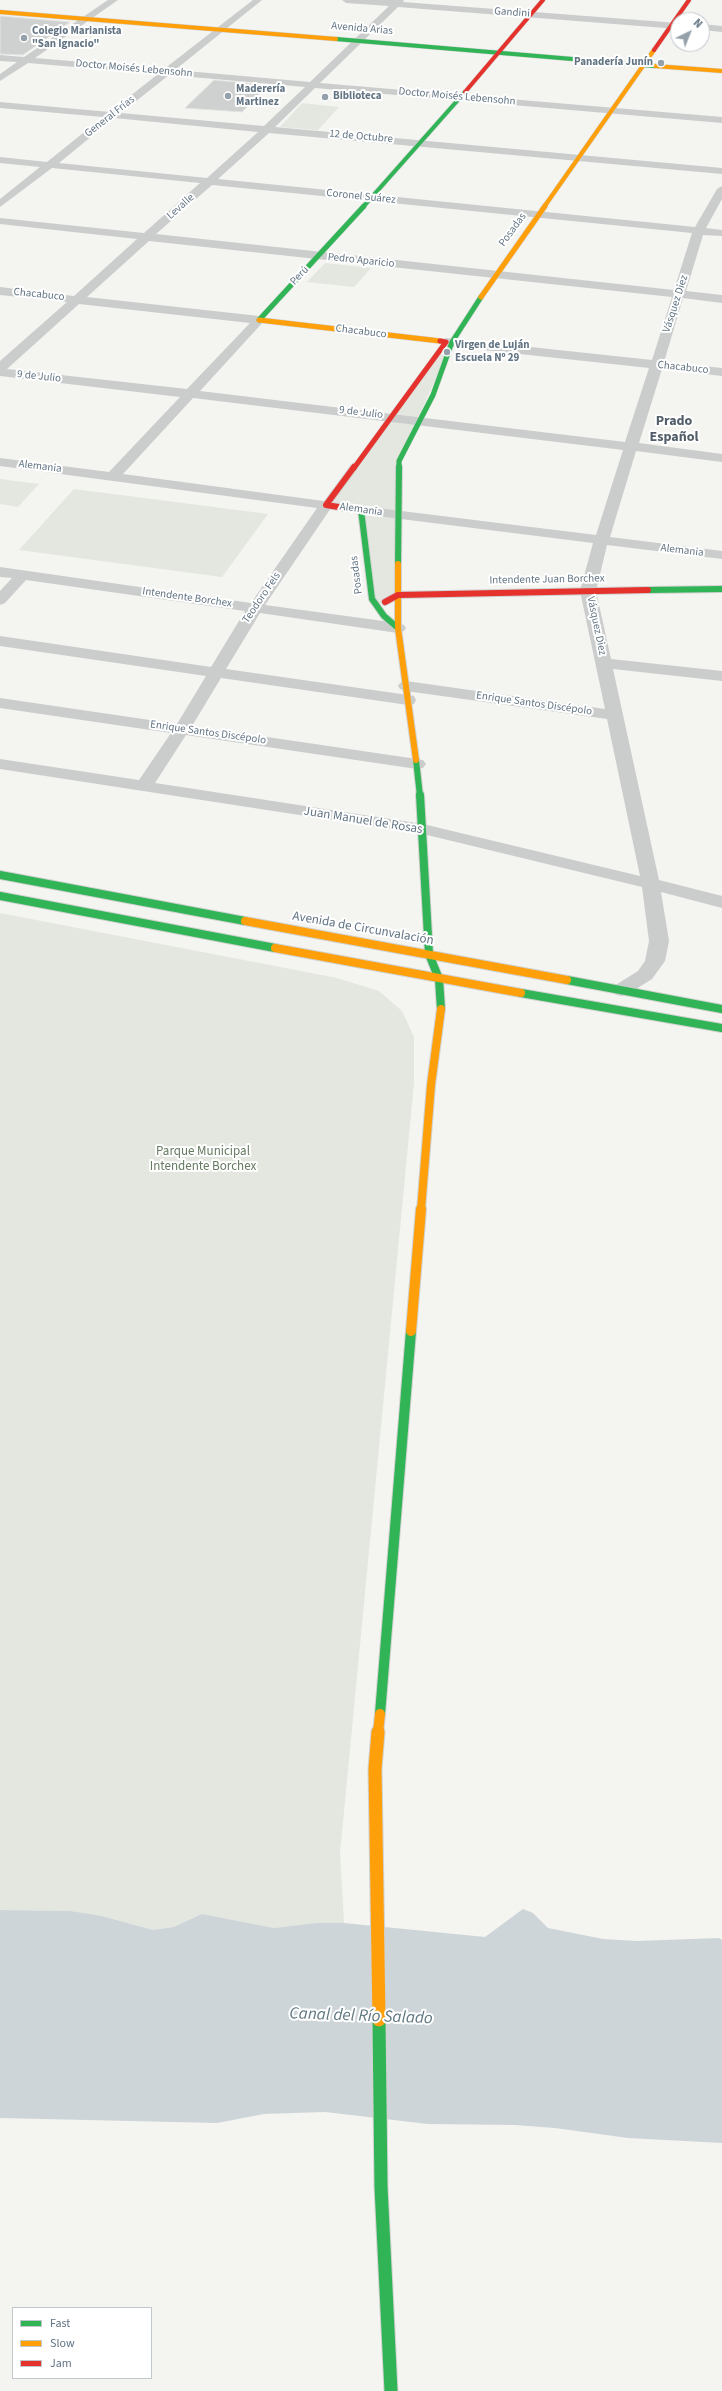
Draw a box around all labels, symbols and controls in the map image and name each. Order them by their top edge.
street label: Gandini [494,5,530,21]
north arrow [670,12,710,52]
text: N [690,16,706,32]
street label: Avenida Arias [331,20,393,38]
place label: Colegio Marianista "San Ignacio" [32,25,122,51]
marker: Colegio Marianista "San Ignacio" [19,33,29,43]
place label: Panadería Junín [574,56,653,70]
street label: Doctor Moisés Lebensohn [75,57,193,81]
marker: Panadería Junín [656,58,666,68]
place label: Maderería Martinez [236,83,285,109]
street label: Doctor Moisés Lebensohn [398,85,516,109]
place label: Biblioteca [333,90,382,104]
marker: Maderería Martinez [223,91,233,101]
marker: Biblioteca [320,92,330,102]
street label: General Frías [82,93,138,141]
street label: 12 de Octubre [329,128,393,146]
street label: Coronel Suárez [326,187,396,207]
street label: Levalle [165,191,197,223]
street label: Posadas [496,211,530,249]
street label: Pedro Aparicio [327,251,395,271]
street label: Perú [288,264,312,288]
street label: Vásquez Diez [661,274,691,334]
street label: Chacabuco [13,286,65,304]
street label: Chacabuco [335,322,387,342]
place label: Virgen de Luján Escuela Nº 29 [455,339,529,365]
marker: Virgen de Luján Escuela Nº 29 [442,347,452,357]
street label: Chacabuco [657,359,709,377]
street label: 9 de Julio [16,368,62,386]
street label: 9 de Julio [338,404,384,422]
district label: Prado Español [650,414,698,446]
street label: Alemania [18,458,62,476]
street label: Alemania [339,500,383,520]
street label: Alemania [660,542,704,560]
street label: Posadas [348,555,366,595]
street label: Teodoro Fels [240,570,284,626]
street label: Intendente Juan Borchex [489,572,605,588]
street label: Intendente Borchex [141,585,233,611]
street label: Vásquez Diez [583,595,609,657]
street label: Enrique Santos Discépolo [475,689,593,719]
street label: Enrique Santos Discépolo [149,718,267,748]
street label: Juan Manuel de Rosas [302,804,424,838]
street label: Avenida de Circunvalación [291,909,435,949]
park label: Parque Municipal Intendente Borchex [150,1144,256,1175]
water label: Canal del Río Salado [289,2004,433,2030]
legend [12,2307,152,2379]
text: Fast [50,2315,70,2332]
text: Slow [50,2335,75,2352]
text: Jam [50,2355,72,2372]

